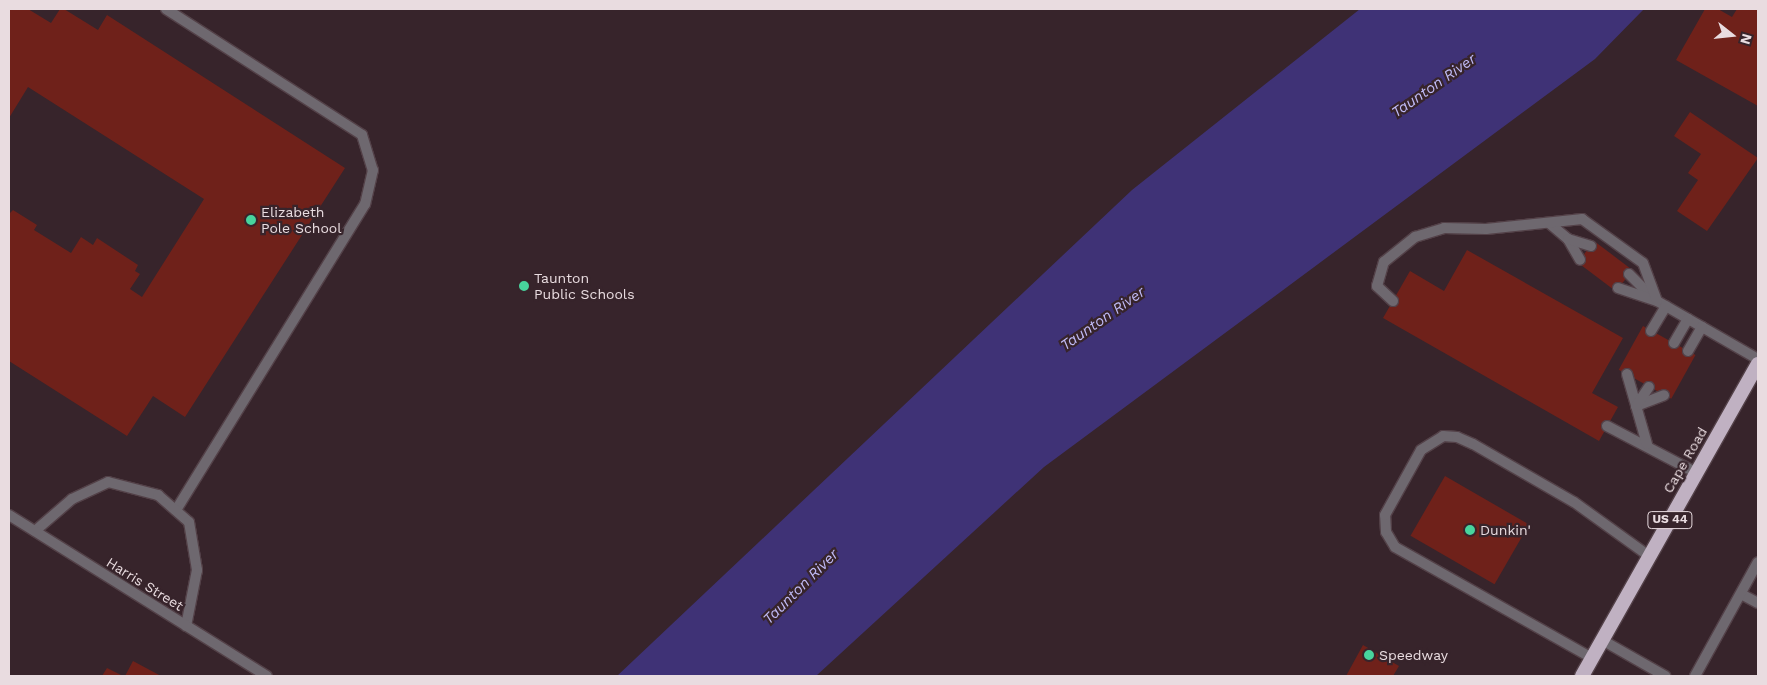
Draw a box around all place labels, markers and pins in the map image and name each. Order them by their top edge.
place label: Elizabeth Pole School [261,204,342,236]
marker: Elizabeth Pole School [245,214,257,226]
place label: Taunton Public Schools [534,270,635,302]
marker: Taunton Public Schools [518,280,530,292]
place label: Dunkin' [1480,522,1531,538]
marker: Dunkin' [1464,524,1476,536]
place label: Speedway [1379,647,1448,663]
marker: Speedway [1363,649,1375,661]

